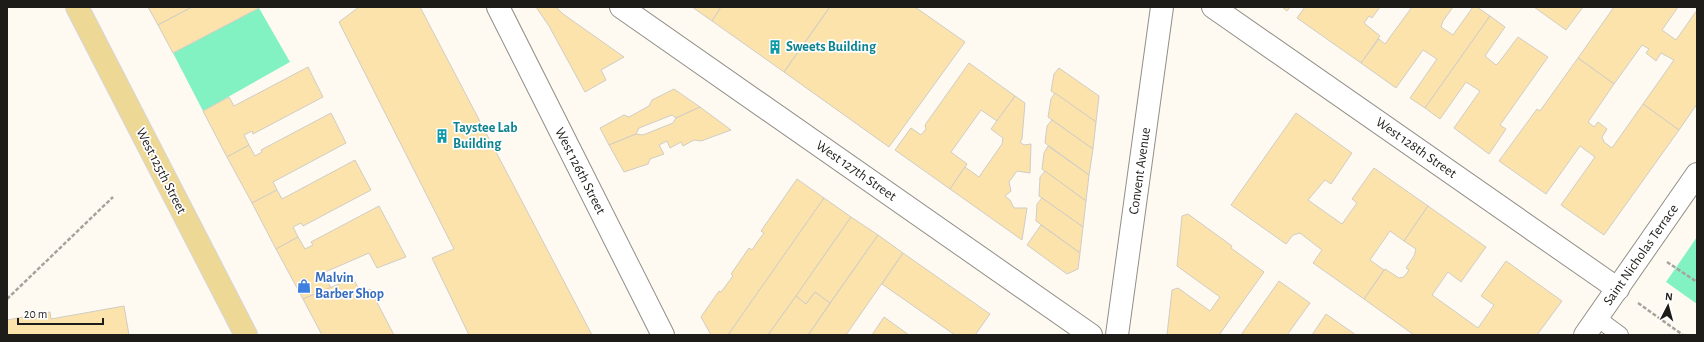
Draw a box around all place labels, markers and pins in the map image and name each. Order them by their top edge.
building icon: Sweets Building [767,39,783,55]
place label: Sweets Building [786,40,877,54]
place label: Taystee Lab Building [453,121,518,151]
building icon: Taystee Lab Building [434,128,450,144]
place label: Malvin Barber Shop [315,271,384,301]
shop icon: Malvin Barber Shop [296,278,312,294]

